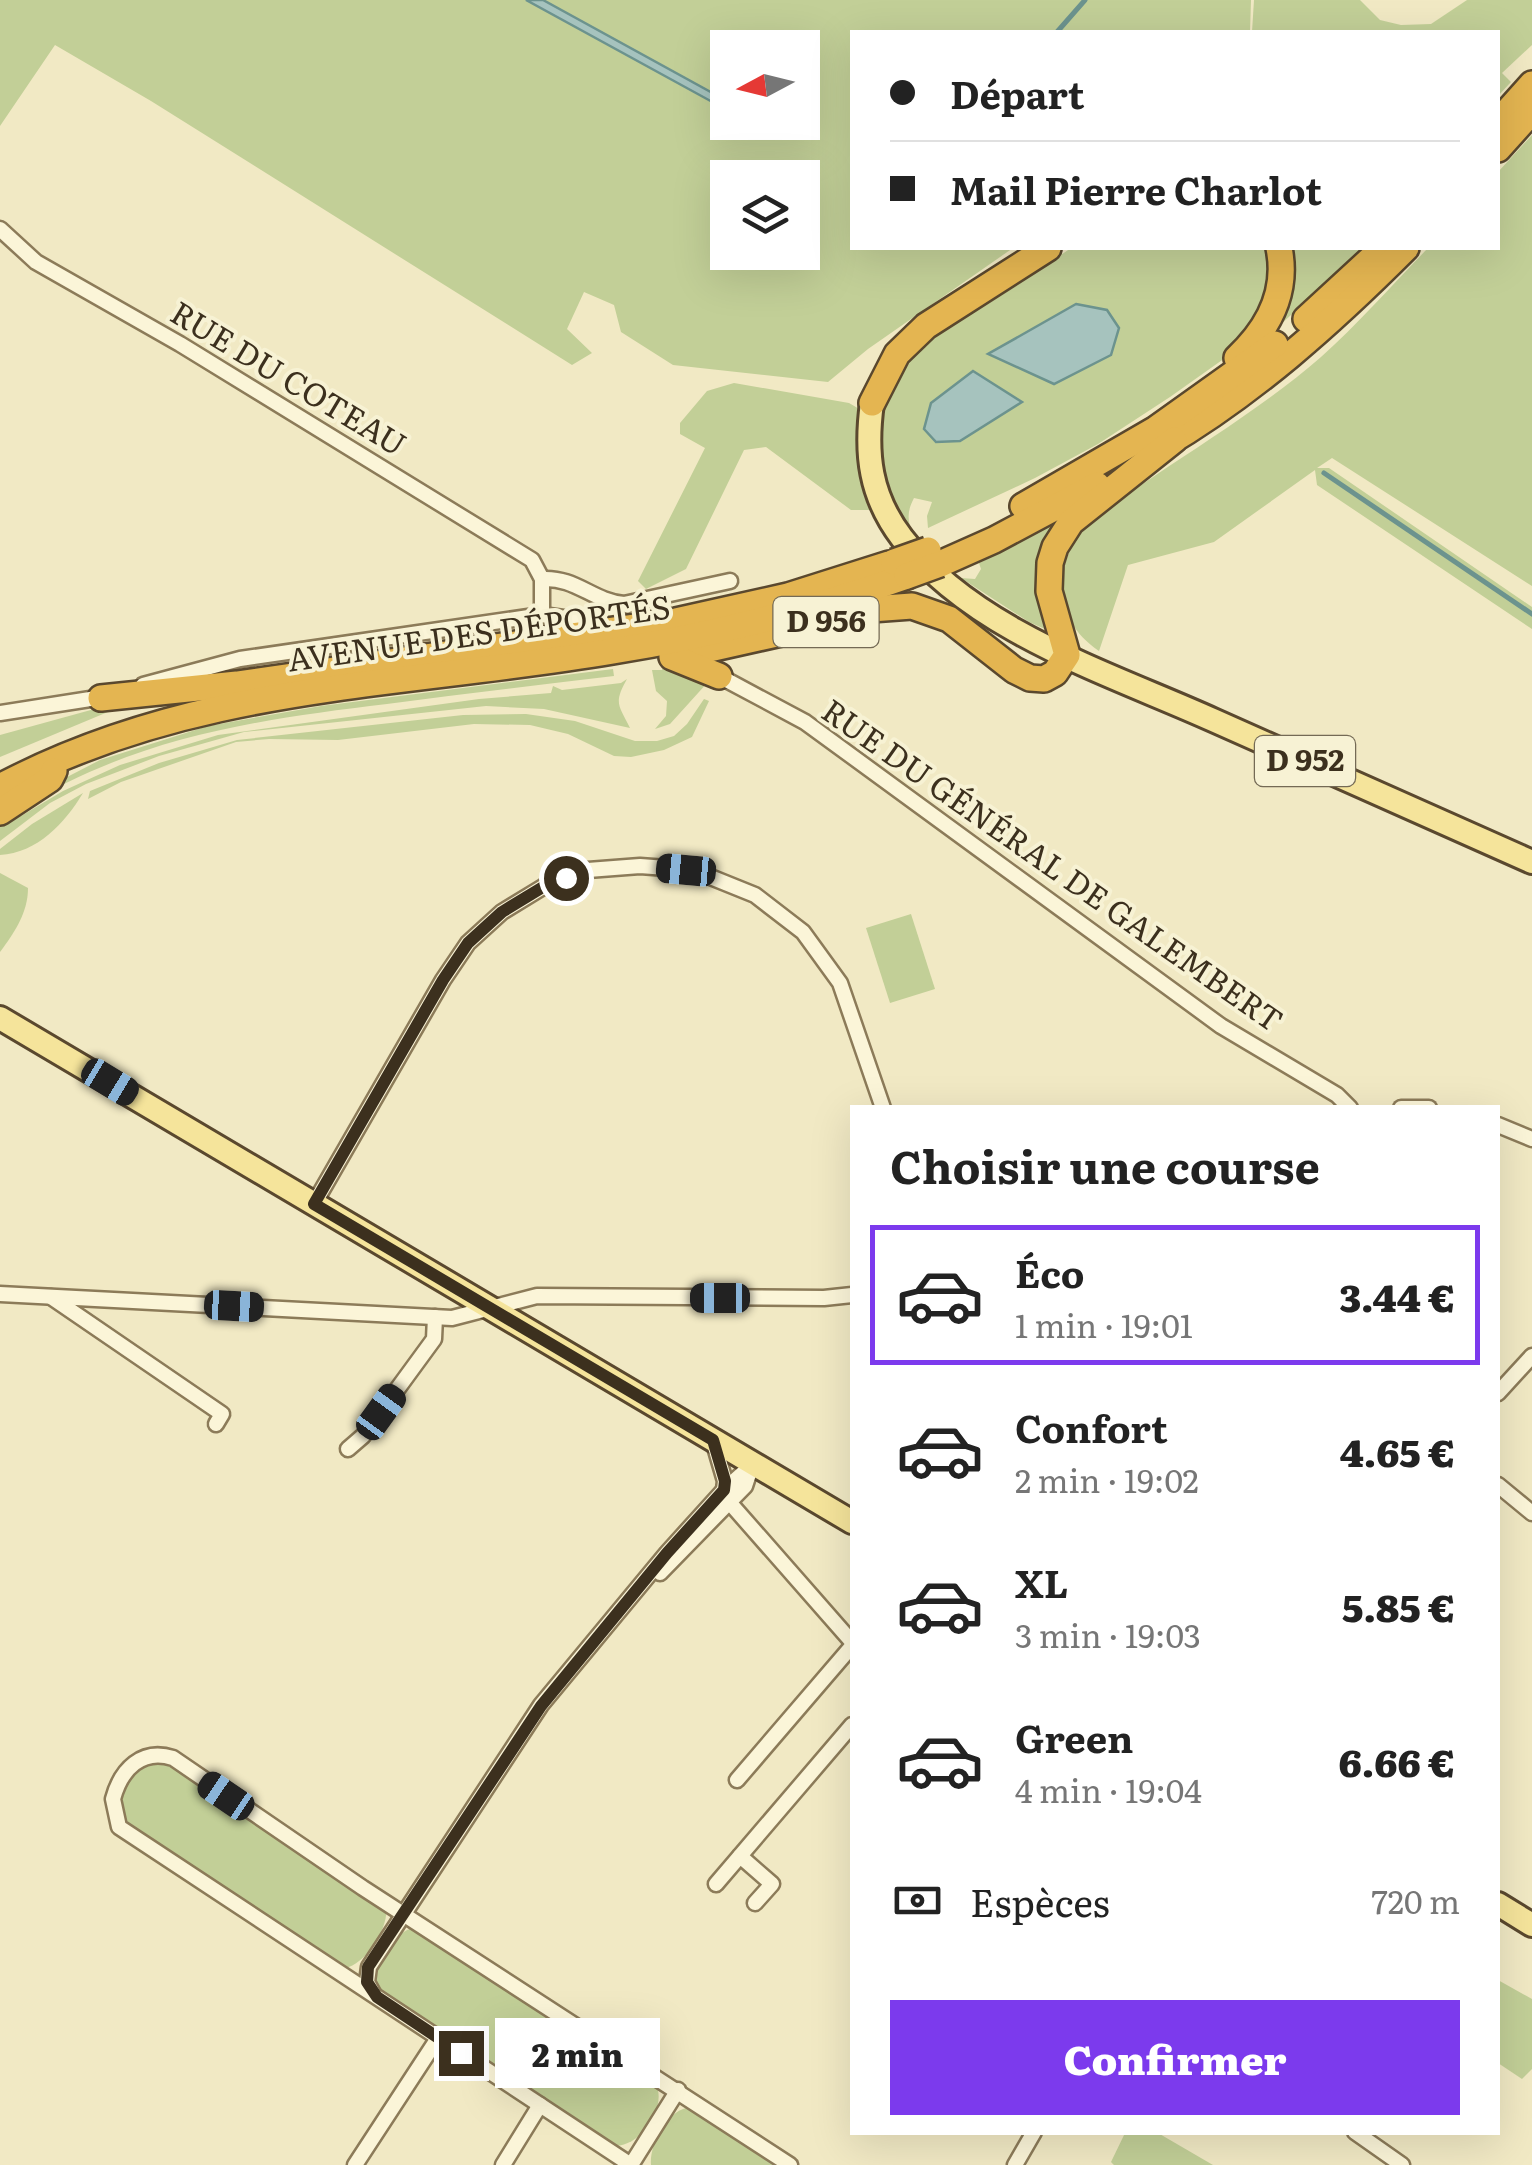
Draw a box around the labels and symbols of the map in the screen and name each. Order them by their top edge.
north arrow [710,30,820,140]
street label: RUE DU COTEAU [163,287,417,466]
street label: AVENUE DES DÉPORTÉS [284,580,673,682]
road number: D 956 [774,597,878,647]
street label: RUE DU GÉNÉRAL DE GALEMBERT [813,685,1294,1042]
road number: D 952 [1255,736,1355,786]
car [655,852,717,888]
route start [544,856,589,901]
car [77,1054,143,1110]
car [690,1283,750,1313]
car [203,1289,265,1323]
car [351,1379,411,1445]
car [193,1767,259,1825]
callout: 2 min [496,2018,661,2088]
route end [439,2031,484,2076]

